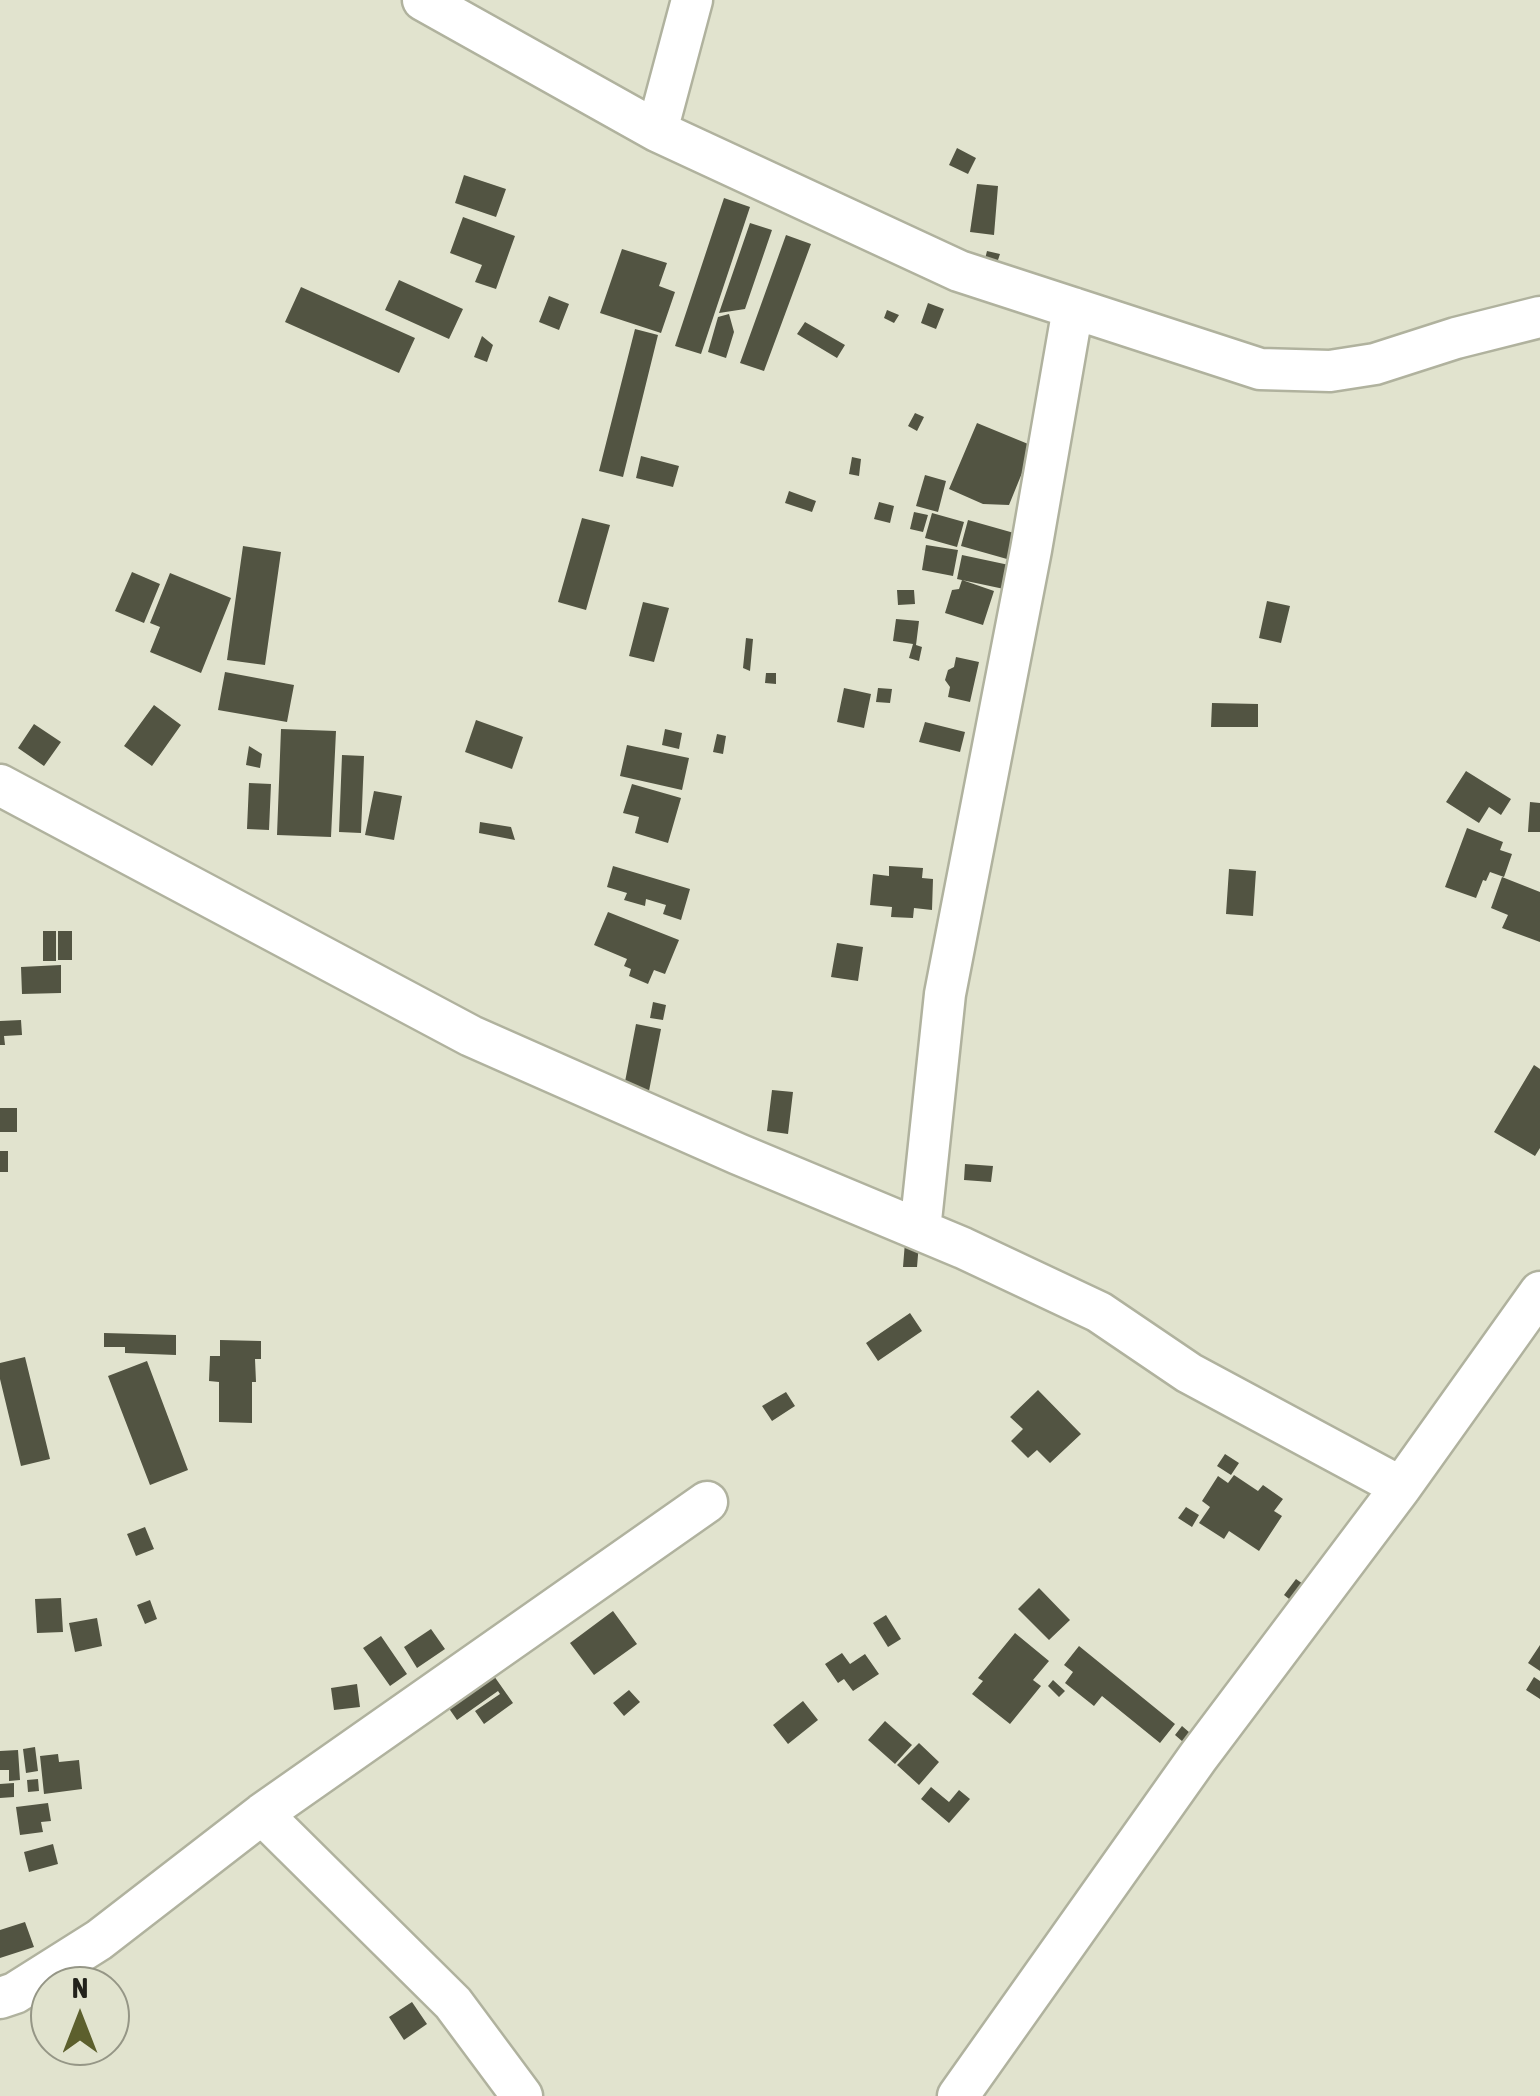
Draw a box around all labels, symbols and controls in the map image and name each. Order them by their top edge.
north arrow [30,1966,130,2066]
text: N [72,1972,88,2004]

